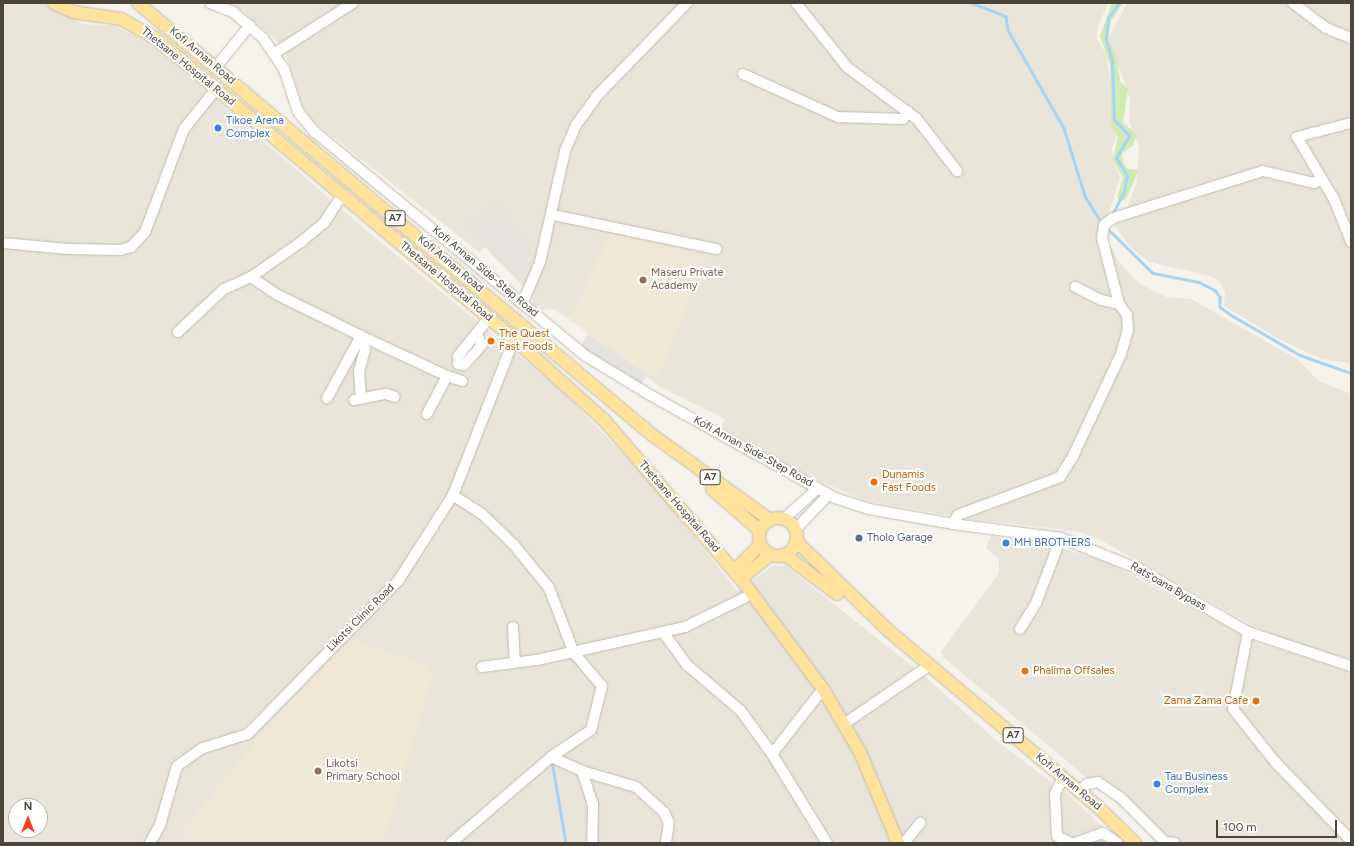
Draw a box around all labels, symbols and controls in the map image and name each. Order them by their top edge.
street label: Thetsane Hospital Road [138,25,238,109]
street label: Kofi Annan Road [166,25,238,87]
place label: Tikoe Arena Complex [226,115,284,141]
marker: Tikoe Arena Complex [213,123,223,133]
road number: A7 [384,210,406,226]
street label: Kofi Annan Side-Step Road [429,224,541,320]
street label: Kofi Annan Road [414,233,486,295]
street label: Thetsane Hospital Road [397,239,495,325]
place label: Maseru Private Academy [651,267,724,293]
marker: Maseru Private Academy [638,275,648,285]
place label: The Quest Fast Foods [499,328,553,354]
marker: The Quest Fast Foods [486,336,496,346]
street label: Kofi Annan Side-Step Road [691,414,815,490]
street label: Thetsane Hospital Road [636,459,722,555]
road number: A7 [699,469,721,485]
place label: Dunamis Fast Foods [882,469,936,495]
marker: Dunamis Fast Foods [869,477,879,487]
place label: Tholo Garage [867,531,933,545]
marker: Tholo Garage [854,533,864,543]
place label: MH BROTHERS [1014,536,1091,550]
marker: MH BROTHERS [1001,538,1011,548]
street label: Rats'oana Bypass [1128,560,1208,614]
street label: Likotsi Clinic Road [325,582,397,654]
place label: Phalima Offsales [1033,664,1115,678]
marker: Phalima Offsales [1020,666,1030,676]
place label: Zama Zama Cafe [1164,694,1248,708]
marker: Zama Zama Cafe [1251,696,1261,706]
road number: A7 [1002,727,1024,743]
street label: Kofi Annan Road [1032,751,1104,813]
place label: Likotsi Primary School [326,758,400,784]
marker: Likotsi Primary School [313,766,323,776]
place label: Tau Business Complex [1165,771,1228,797]
marker: Tau Business Complex [1152,779,1162,789]
north arrow [8,798,48,838]
text: N [24,800,32,813]
scale bar [1218,812,1339,838]
text: 100 m [1223,820,1257,834]

